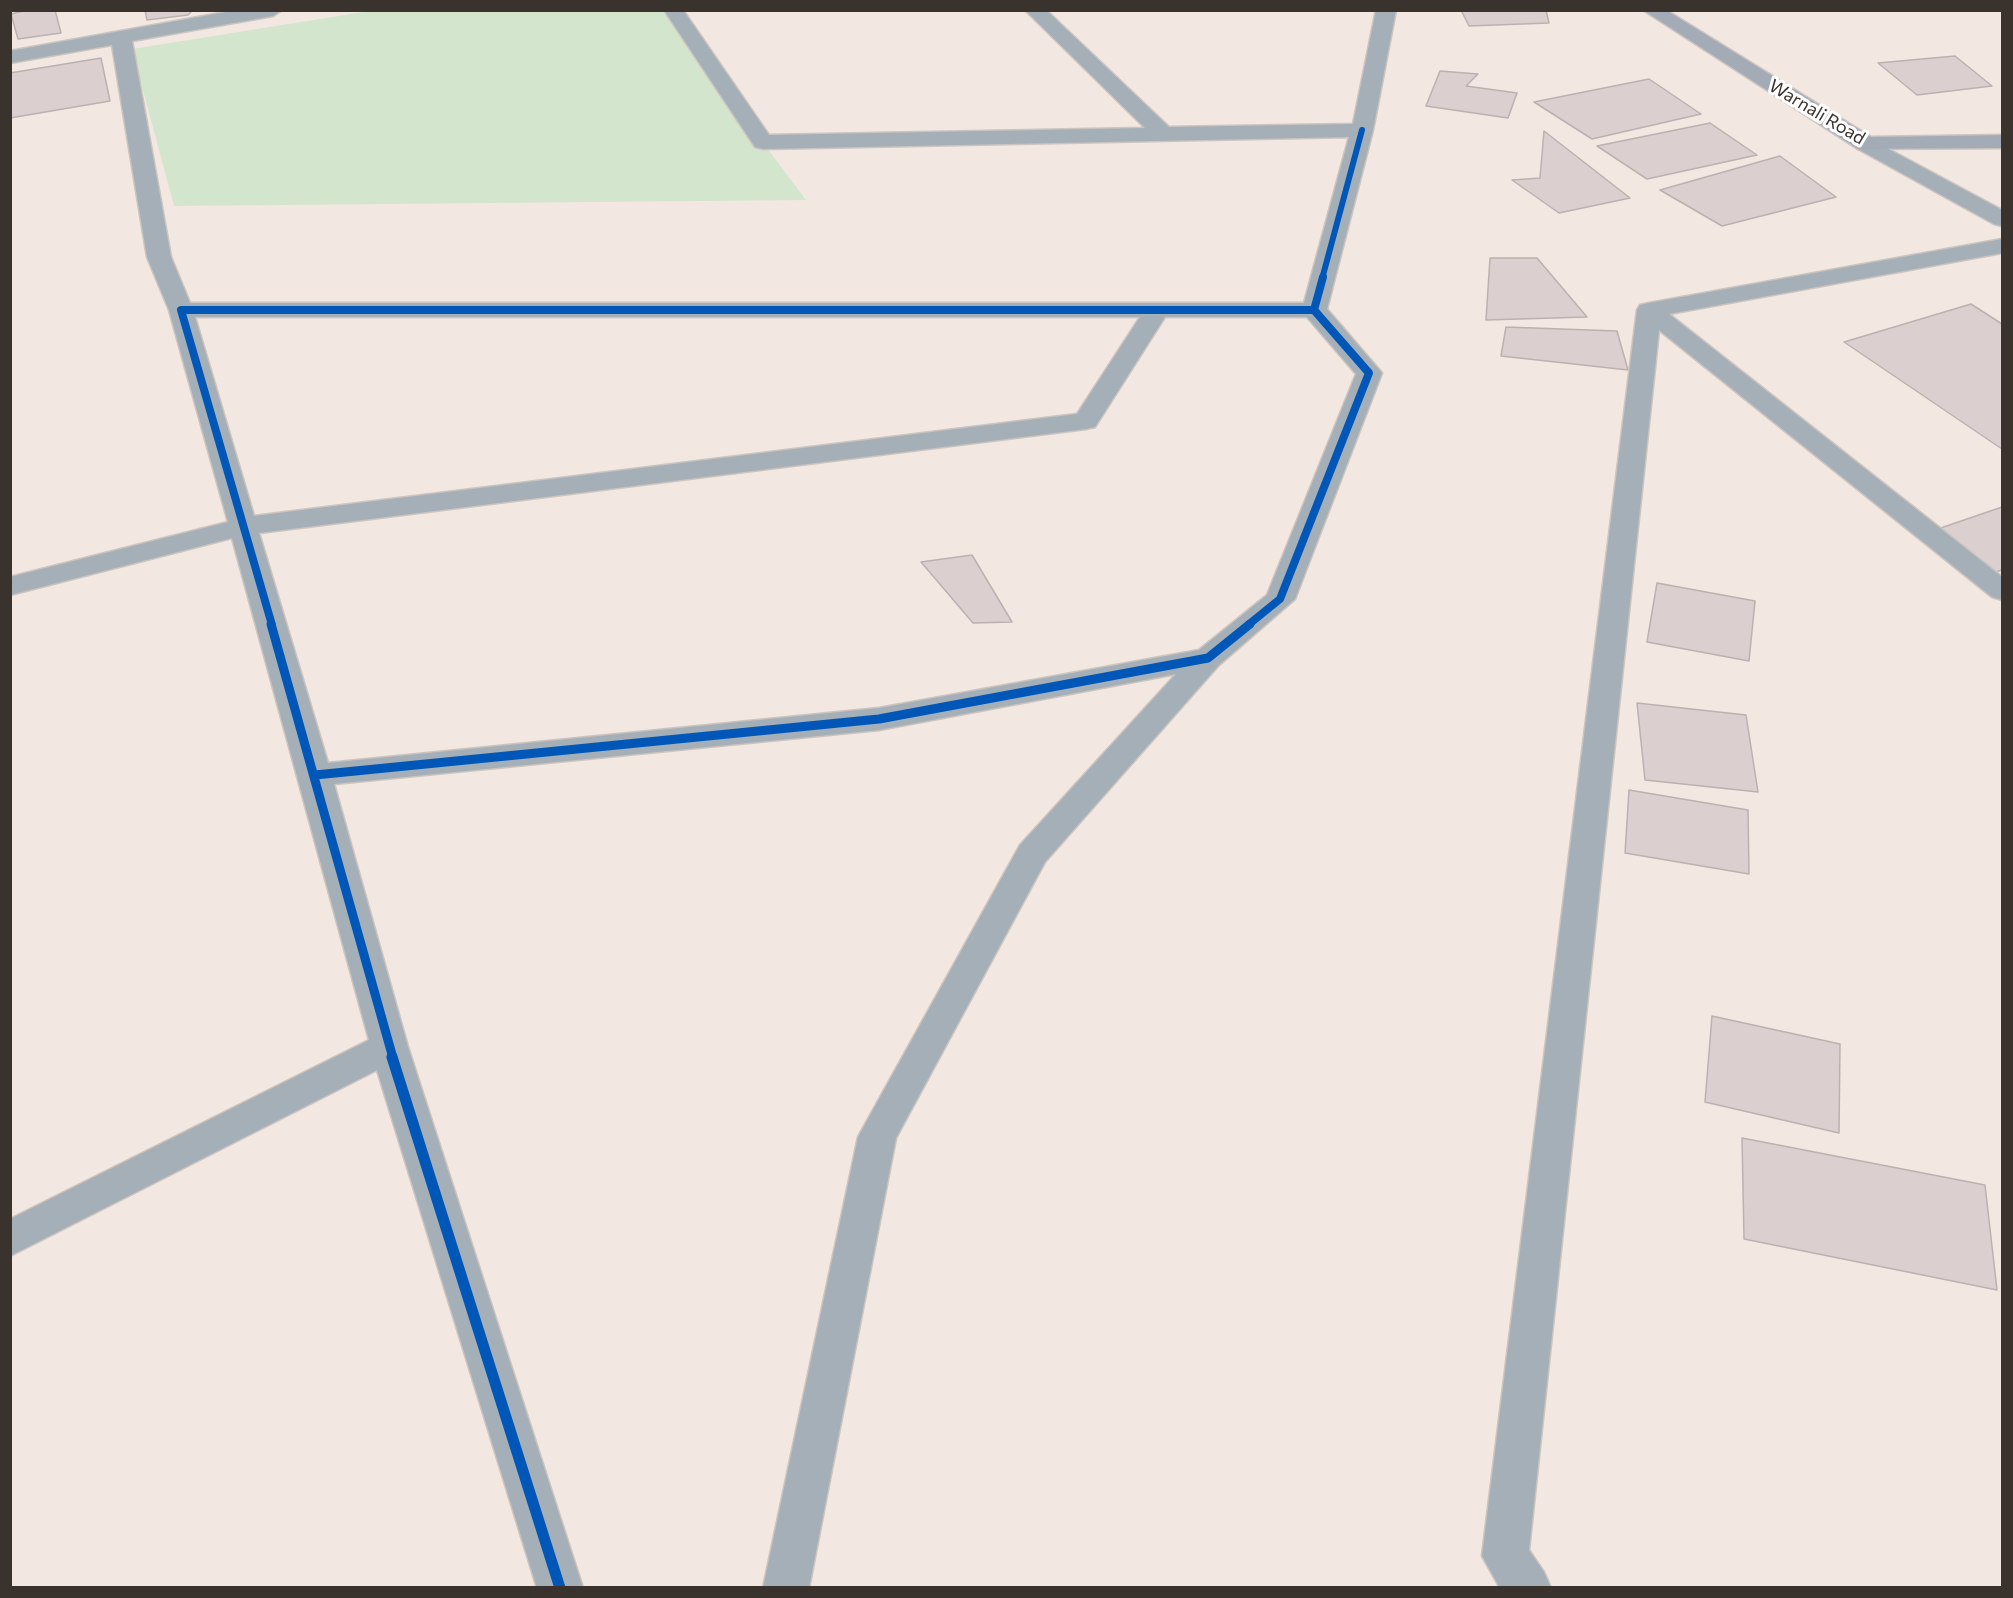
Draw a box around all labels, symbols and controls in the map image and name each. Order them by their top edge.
street label: Warnali Road [1765,75,1869,149]

